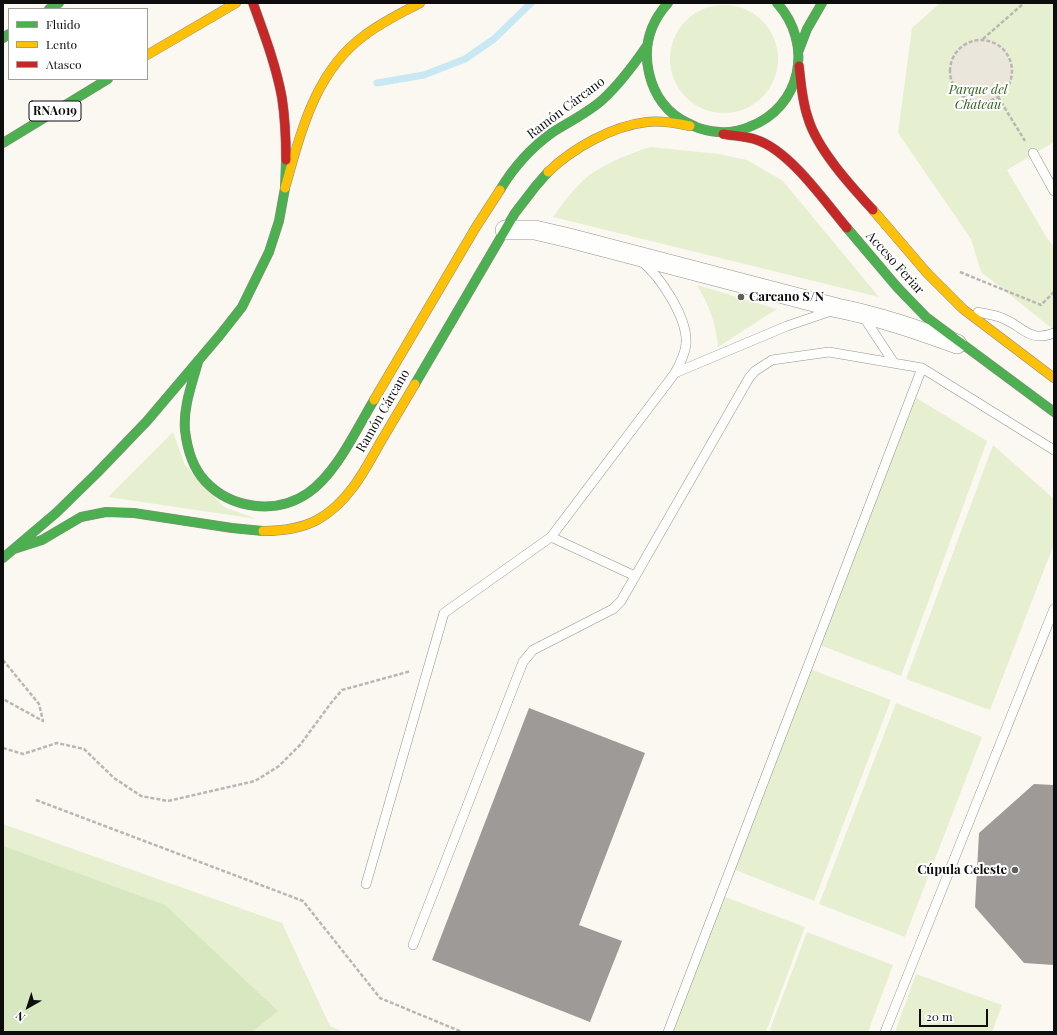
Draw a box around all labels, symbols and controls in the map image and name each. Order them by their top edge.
legend [8,8,148,80]
text: Fluido [46,16,80,32]
text: Lento [46,36,77,52]
text: Atasco [46,56,82,72]
street label: Ramón Cárcano [524,74,608,142]
park label: Parque del Chateau [949,82,1007,113]
road number: RNA019 [29,101,81,121]
street label: Acceso Feriar [863,228,927,298]
place label: Carcano S/N [749,289,824,305]
marker: Carcano S/N [736,292,746,302]
street label: Ramón Cárcano [353,367,413,455]
place label: Cúpula Celeste [917,862,1007,878]
marker: Cúpula Celeste [1010,865,1020,875]
north arrow [8,987,48,1027]
scale bar [921,1001,990,1027]
text: N [12,1008,28,1025]
text: 20 m [926,1008,953,1024]

